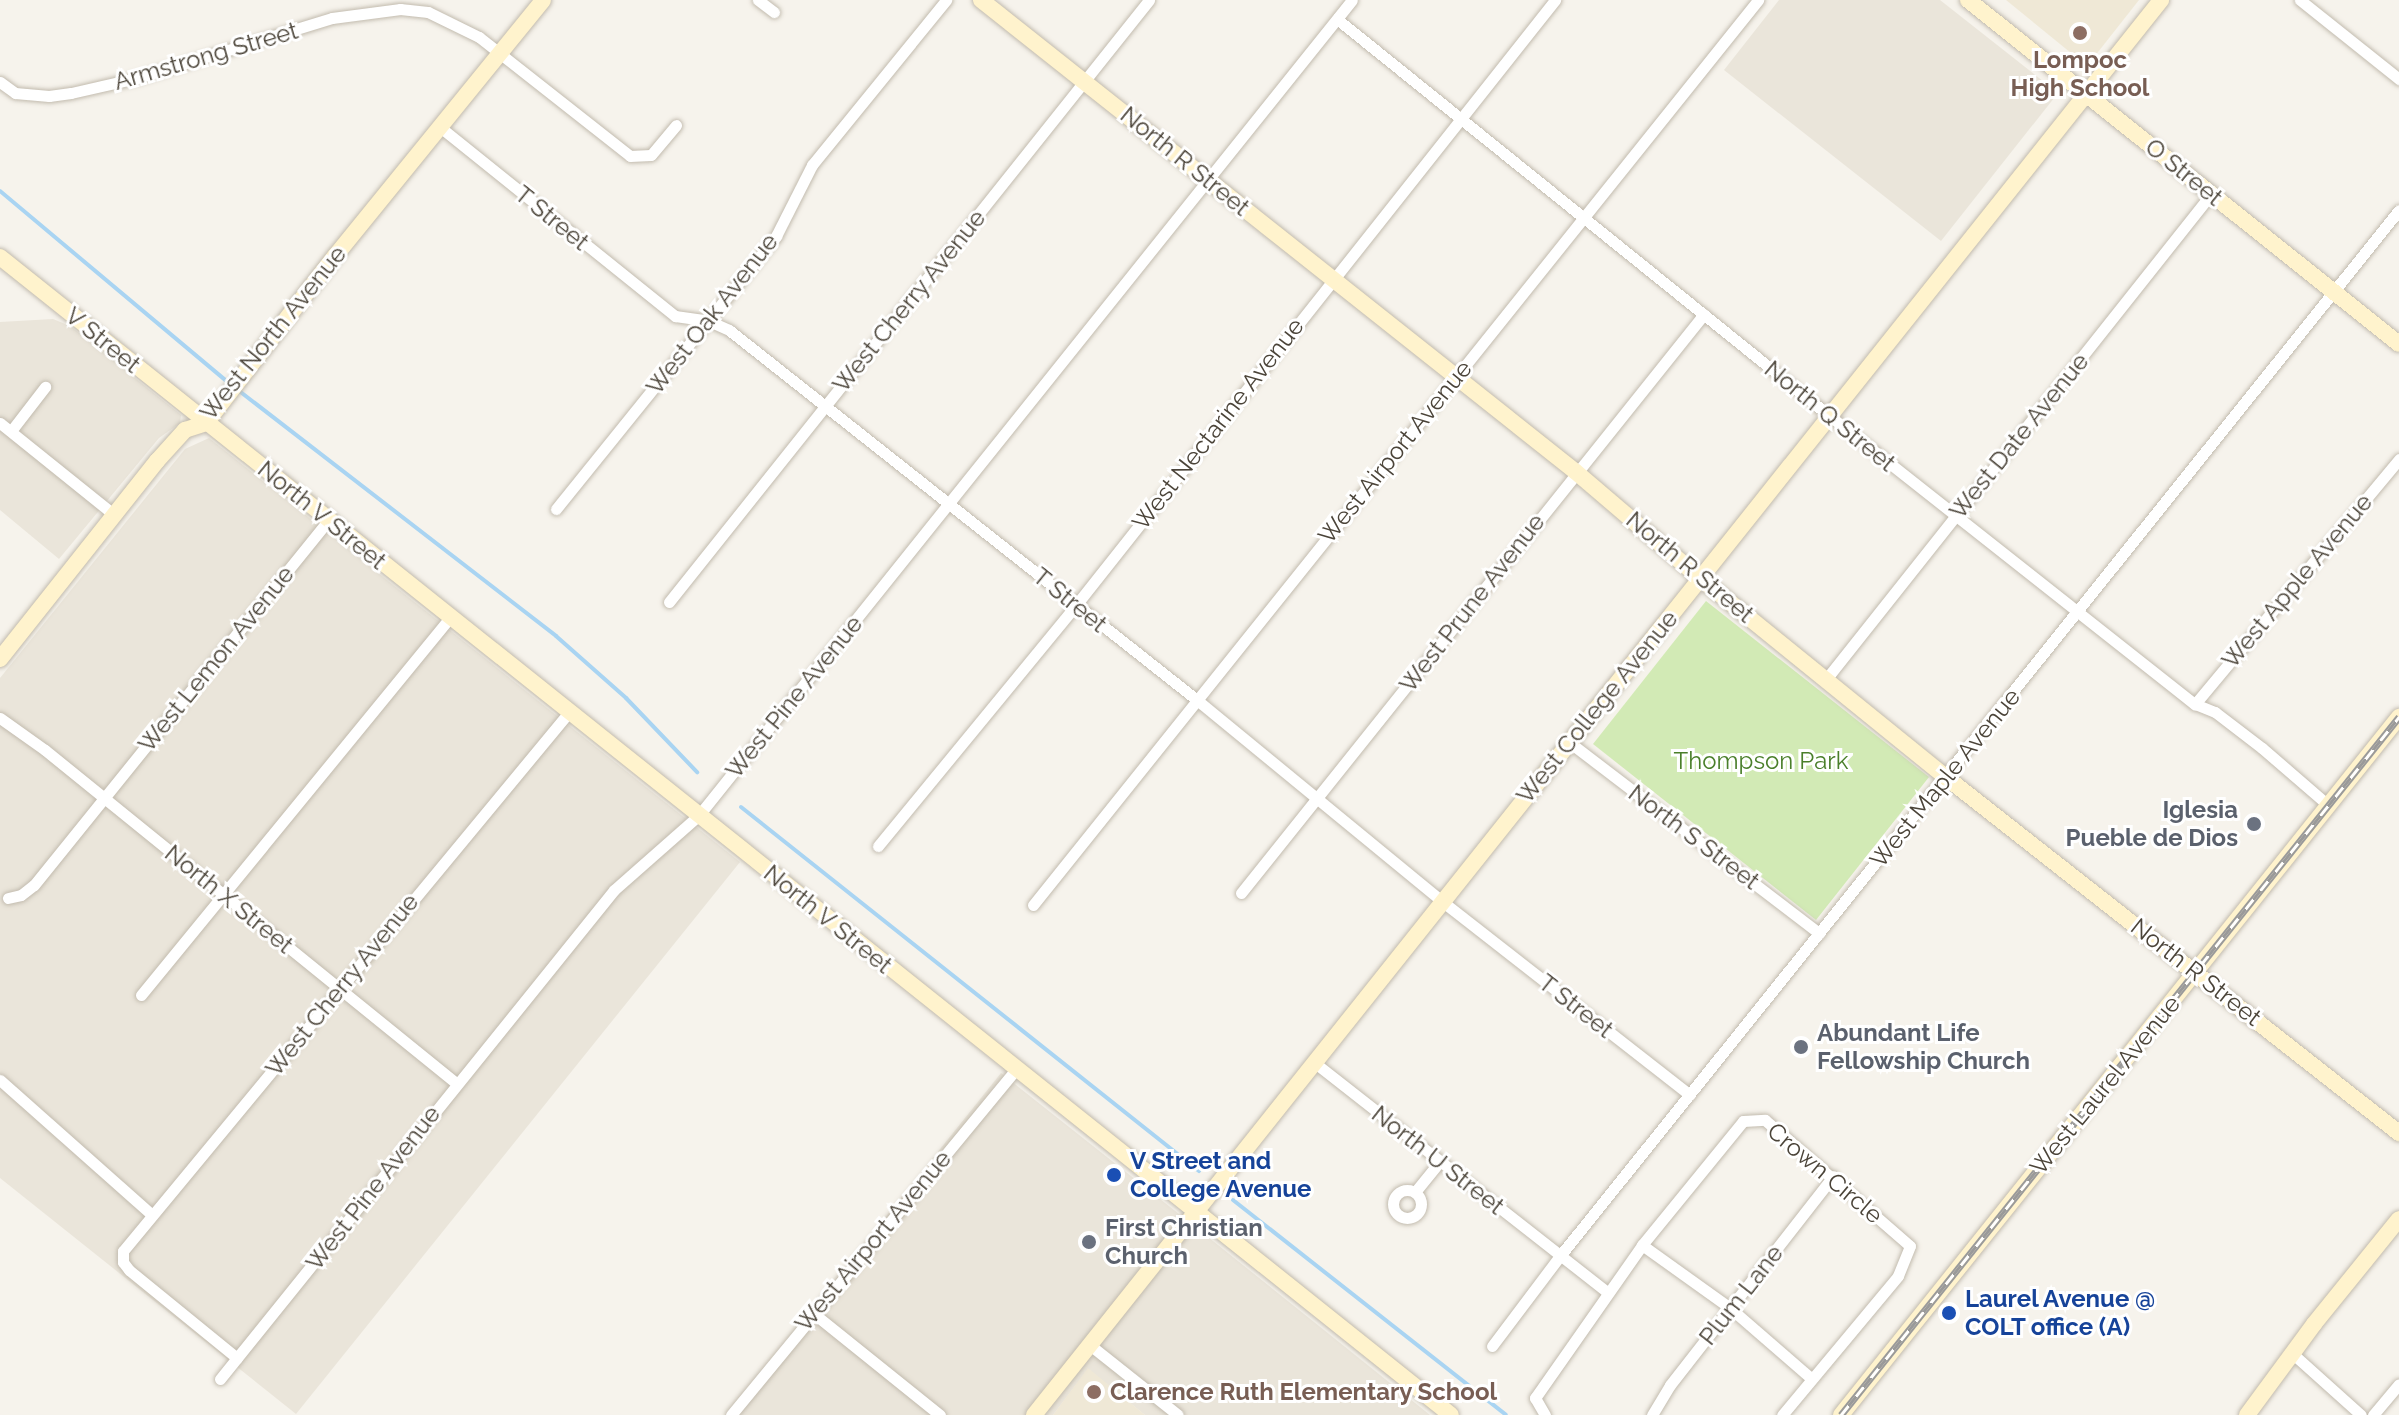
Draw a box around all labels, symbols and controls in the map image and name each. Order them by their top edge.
street label: Armstrong Street [111,16,301,96]
marker: Lompoc High School [2071,24,2089,42]
place label: Lompoc High School [2011,46,2149,102]
street label: North R Street [1115,100,1255,222]
street label: O Street [2140,132,2228,212]
street label: T Street [509,179,595,257]
street label: West Cherry Avenue [826,203,992,399]
street label: West Oak Avenue [640,227,784,401]
street label: West North Avenue [194,240,352,426]
street label: V Street [59,301,147,379]
street label: West Nectarine Avenue [1126,312,1310,536]
street label: West Date Avenue [1943,347,2095,525]
street label: West Airport Avenue [1312,354,1478,550]
street label: North Q Street [1759,355,1901,477]
street label: North V Street [251,454,393,576]
street label: West Apple Avenue [2215,487,2379,675]
street label: North R Street [1620,505,1760,629]
street label: West Prune Avenue [1393,508,1551,698]
street label: West Lemon Avenue [132,560,300,758]
street label: T Street [1027,561,1113,639]
street label: West College Avenue [1510,604,1684,810]
street label: West Pine Avenue [719,609,869,785]
street label: West Maple Avenue [1864,682,2026,874]
park label: Thompson Park [1674,747,1848,775]
street label: North S Street [1623,778,1765,896]
place label: Iglesia Pueble de Dios [2066,796,2238,852]
marker: Iglesia Pueble de Dios [2245,815,2263,833]
street label: North X Street [159,838,299,960]
street label: North V Street [757,858,899,980]
street label: West Cherry Avenue [259,887,425,1083]
street label: North R Street [2125,912,2267,1032]
street label: T Street [1533,968,1619,1044]
street label: West Laurel Avenue [2023,989,2187,1181]
place label: Abundant Life Fellowship Church [1817,1019,2030,1075]
marker: Abundant Life Fellowship Church [1792,1038,1810,1056]
street label: North U Street [1366,1099,1510,1221]
street label: West Pine Avenue [299,1100,447,1276]
street label: Crown Circle [1762,1116,1888,1230]
street label: West Airport Avenue [788,1144,958,1338]
place label: V Street and College Avenue [1130,1147,1312,1203]
marker: V Street and College Avenue [1105,1166,1123,1184]
place label: First Christian Church [1105,1214,1263,1270]
marker: First Christian Church [1080,1233,1098,1251]
street label: Plum Lane [1693,1239,1789,1351]
place label: Laurel Avenue @ COLT office (A) [1965,1285,2157,1341]
marker: Laurel Avenue @ COLT office (A) [1940,1304,1958,1322]
place label: Clarence Ruth Elementary School [1110,1378,1498,1406]
marker: Clarence Ruth Elementary School [1085,1383,1103,1401]

